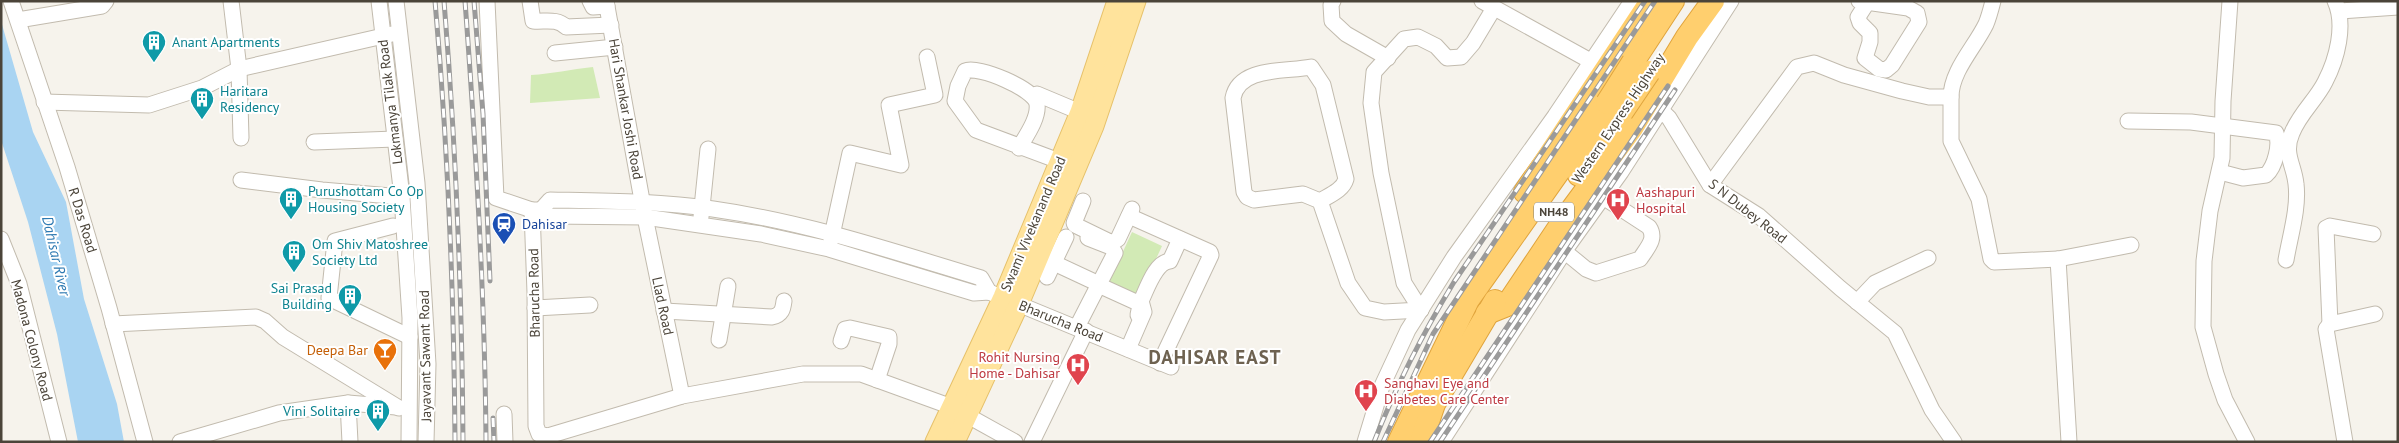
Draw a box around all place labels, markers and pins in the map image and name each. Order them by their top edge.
building icon: Anant Apartments [141,29,167,63]
place label: Anant Apartments [172,33,280,51]
place label: Haritara Residency [220,82,280,116]
building icon: Haritara Residency [189,86,215,120]
place label: Purushottam Co Op Housing Society [308,182,424,216]
place label: Aashapuri Hospital [1636,183,1695,217]
building icon: Purushottam Co Op Housing Society [278,186,304,220]
hospital icon: Aashapuri Hospital [1605,187,1631,221]
station icon: Dahisar [491,211,517,245]
place label: Dahisar [522,215,567,233]
place label: Om Shiv Matoshree Society Ltd [312,235,428,269]
building icon: Om Shiv Matoshree Society Ltd [281,239,307,273]
place label: Sai Prasad Building [271,279,332,313]
building icon: Sai Prasad Building [337,283,363,317]
bar icon: Deepa Bar [372,337,398,371]
place label: Deepa Bar [307,341,368,359]
place label: Rohit Nursing Home - Dahisar [969,348,1060,382]
hospital icon: Rohit Nursing Home - Dahisar [1065,352,1091,386]
place label: Sanghavi Eye and Diabetes Care Center [1384,374,1509,408]
hospital icon: Sanghavi Eye and Diabetes Care Center [1353,378,1379,412]
building icon: Vini Solitaire [365,398,391,432]
place label: Vini Solitaire [282,402,360,420]

